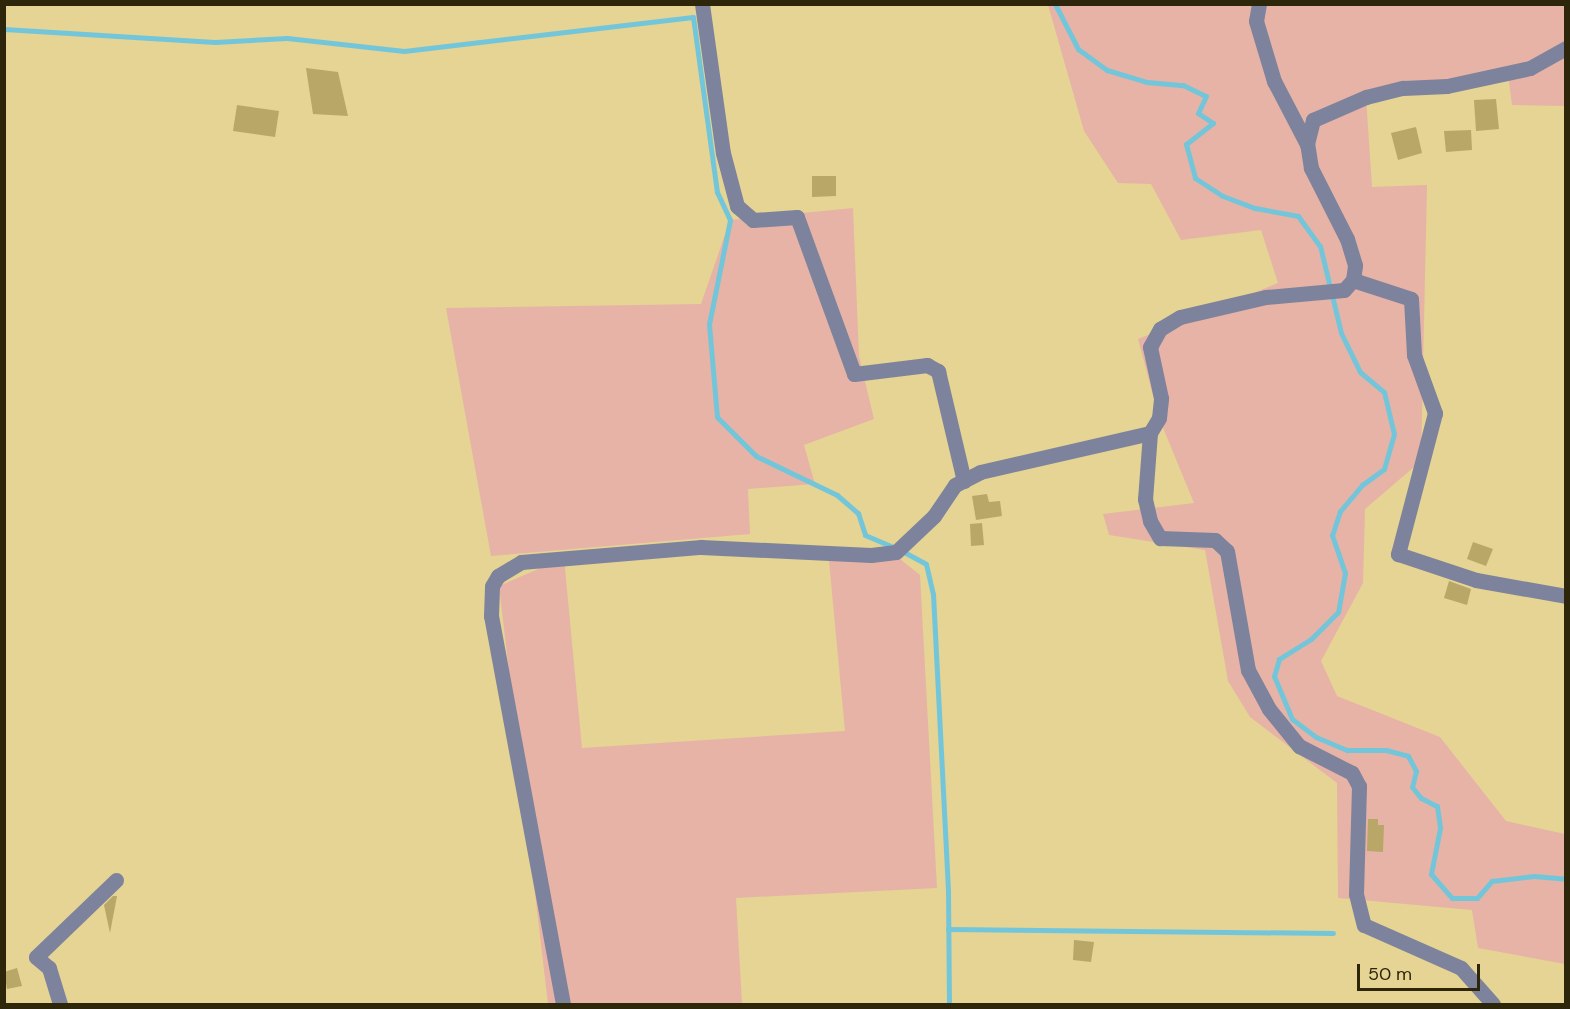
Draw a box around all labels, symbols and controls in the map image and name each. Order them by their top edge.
scale bar [1360,952,1483,990]
text: 50 m [1368,962,1412,986]

